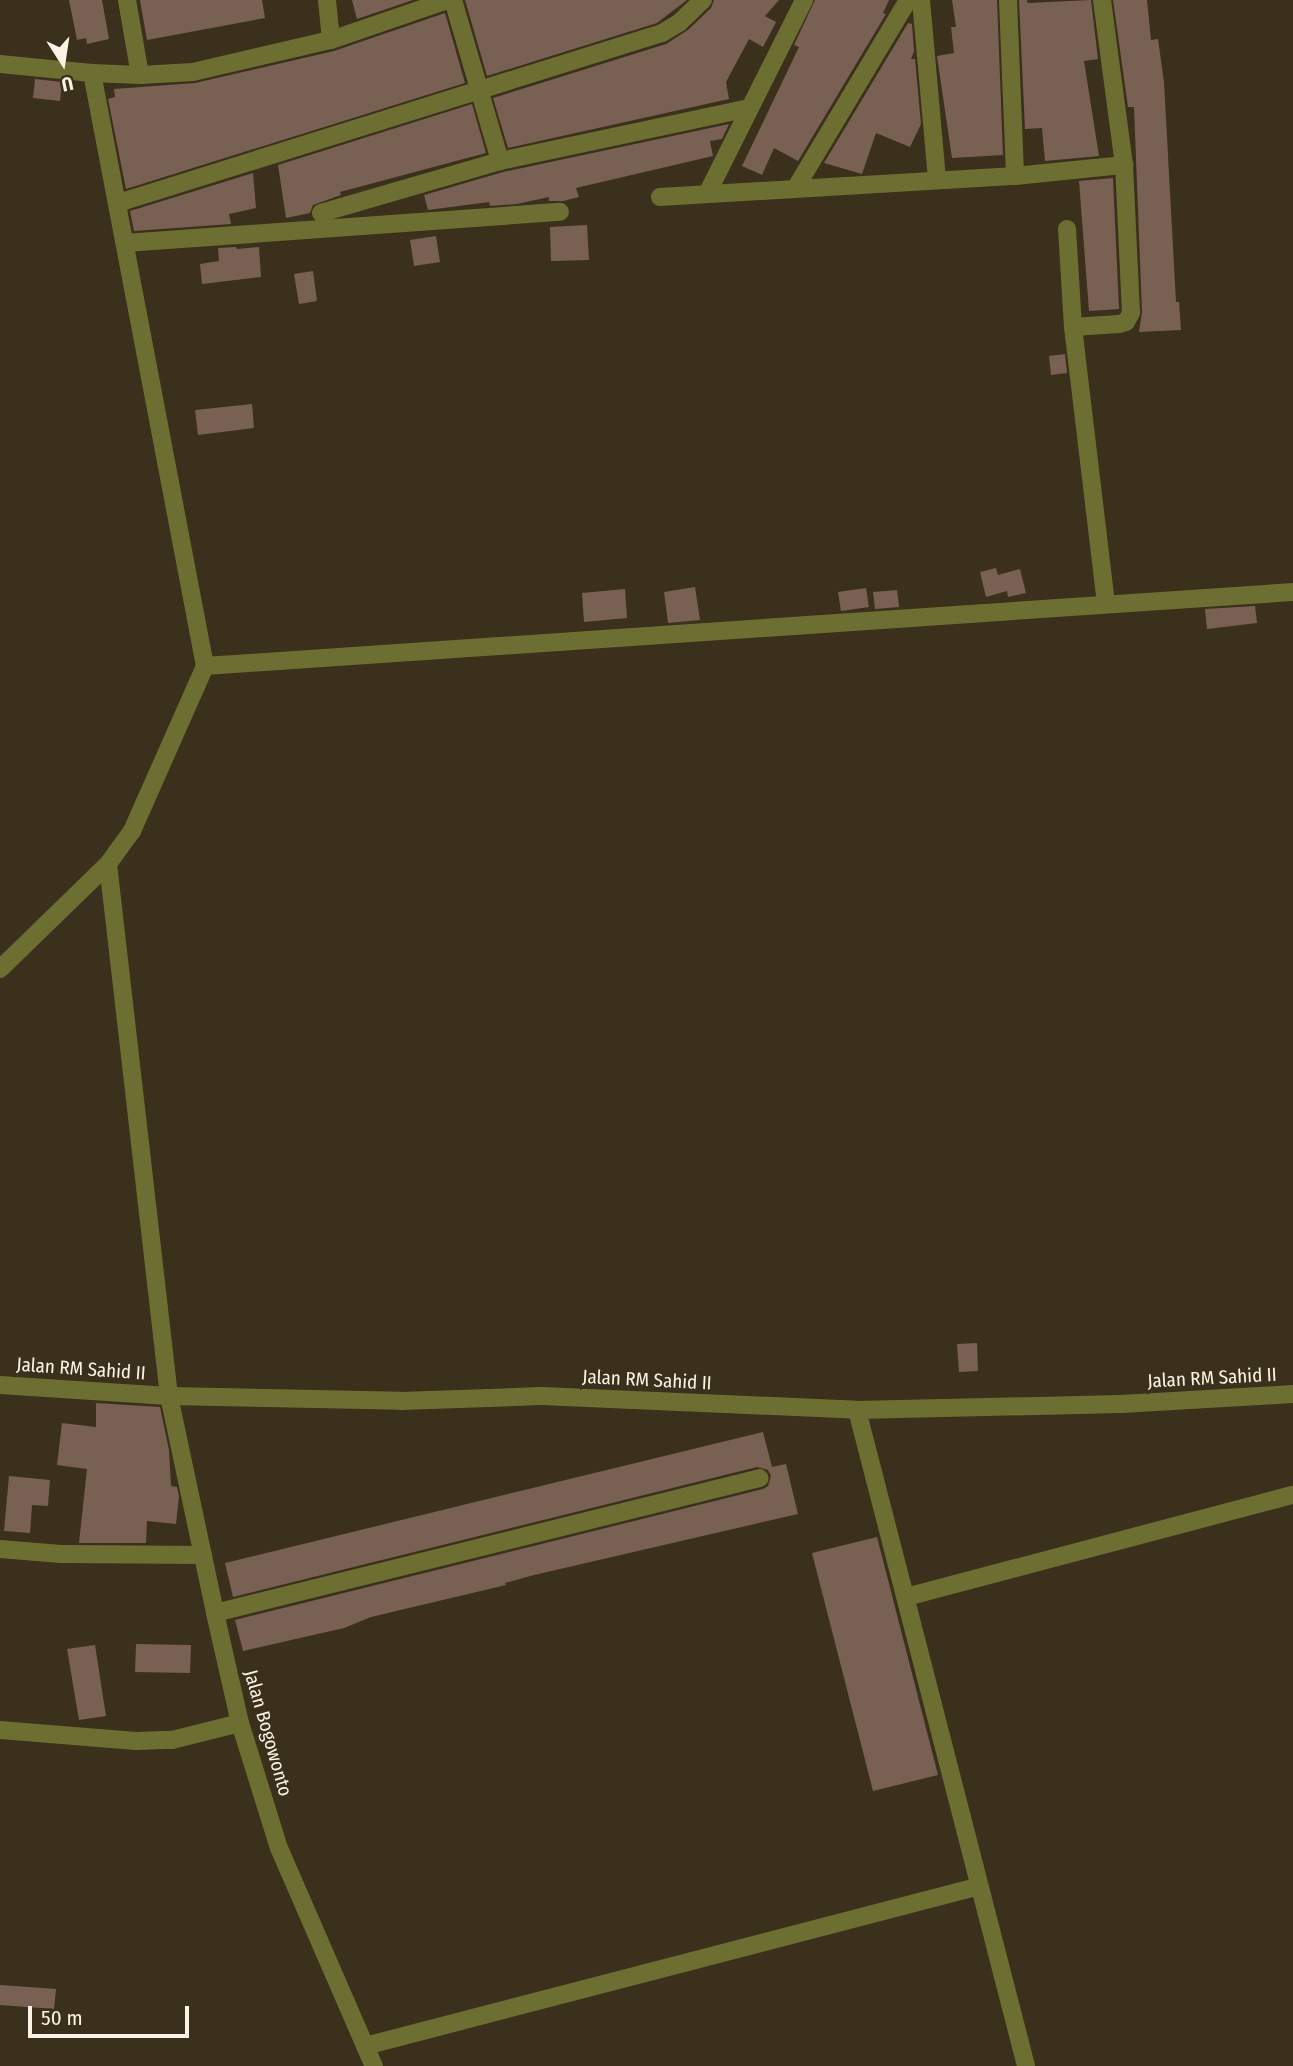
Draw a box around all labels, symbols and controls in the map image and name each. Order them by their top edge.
north arrow [28,28,98,98]
text: U [60,72,75,96]
street label: Jalan RM Sahid II [16,1353,146,1385]
street label: Jalan RM Sahid II [1147,1363,1277,1393]
street label: Jalan RM Sahid II [582,1365,712,1395]
street label: Jalan Bogowonto [239,1667,297,1799]
scale bar [32,1993,192,2037]
text: 50 m [41,2005,83,2031]

